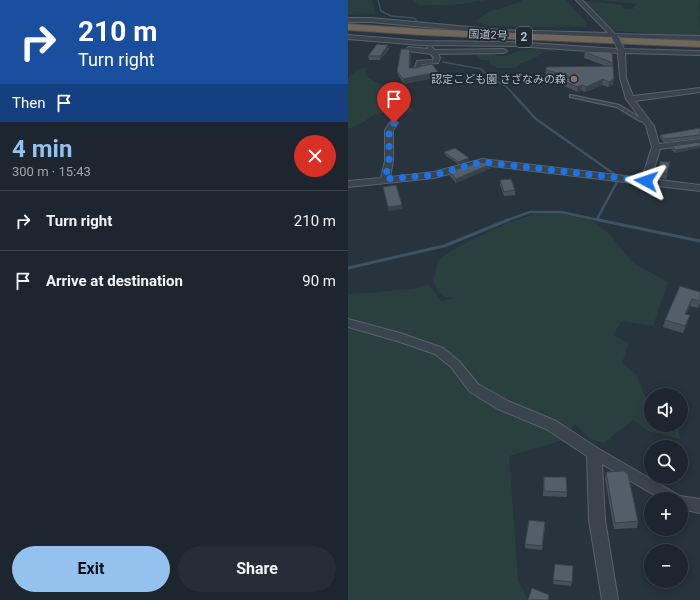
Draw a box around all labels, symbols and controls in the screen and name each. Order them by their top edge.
text: 210 m [78,15,157,48]
icon: right [12,16,64,68]
street label: 国道2号 [468,27,508,43]
road number: 2 [516,27,532,47]
text: Turn right [78,49,155,70]
place label: 認定こども園 さざなみの森 [431,73,566,86]
marker: 認定こども園 さざなみの森 [569,74,579,84]
pin [377,82,411,123]
icon: arrive [383,88,405,110]
icon: arrive [53,92,75,114]
text: Then [12,94,45,112]
text: 4 min [12,135,72,163]
button: close [294,135,336,177]
position arrow [625,160,667,202]
text: 300 m · 15:43 [12,164,91,179]
icon: right [12,210,34,232]
text: Turn right [46,212,112,230]
text: 210 m [294,212,336,230]
icon: arrive [12,270,34,292]
text: Arrive at destination [46,272,183,290]
text: 90 m [302,272,336,290]
map controls [644,388,688,588]
button: sound [644,388,688,432]
button: search [644,440,688,484]
button: + [644,492,688,536]
button: − [644,544,688,588]
button: Exit [12,546,170,592]
button: Share [178,546,336,592]

